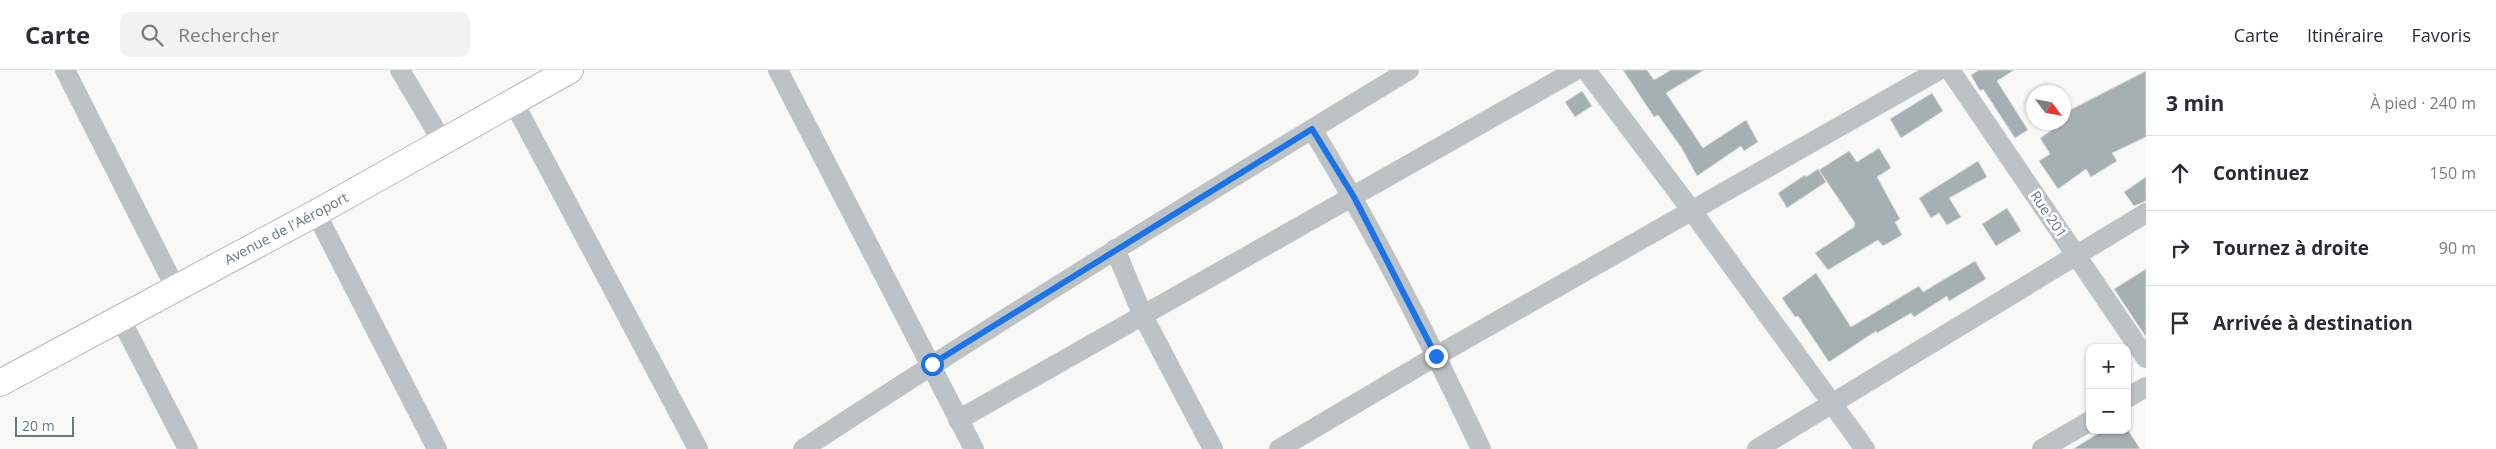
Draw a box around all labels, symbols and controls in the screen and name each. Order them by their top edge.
search box [120,12,470,57]
text: Carte [25,18,90,51]
icon: search [138,21,166,49]
text: Rechercher [178,22,279,48]
text: Carte [2234,23,2279,47]
text: Itinéraire [2307,23,2383,47]
text: Favoris [2411,23,2471,47]
north arrow [2026,85,2071,130]
text: 3 min [2166,89,2224,117]
text: À pied · 240 m [2370,92,2476,114]
icon: ahead [2166,159,2194,187]
text: Continuez [2213,160,2309,186]
text: 150 m [2430,162,2476,184]
street label: Avenue de l'Aéroport [221,187,351,269]
street label: Rue 201 [2026,187,2072,241]
icon: right [2166,234,2194,262]
text: Tournez à droite [2213,235,2369,261]
text: 90 m [2439,237,2476,259]
icon: arrive [2166,309,2194,337]
text: Arrivée à destination [2213,310,2413,336]
map controls [2086,344,2131,434]
button: + [2086,344,2131,389]
route end [1425,345,1448,368]
route start [921,353,944,376]
button: − [2086,389,2131,434]
scale bar [15,414,74,437]
text: 20 m [22,416,55,435]

